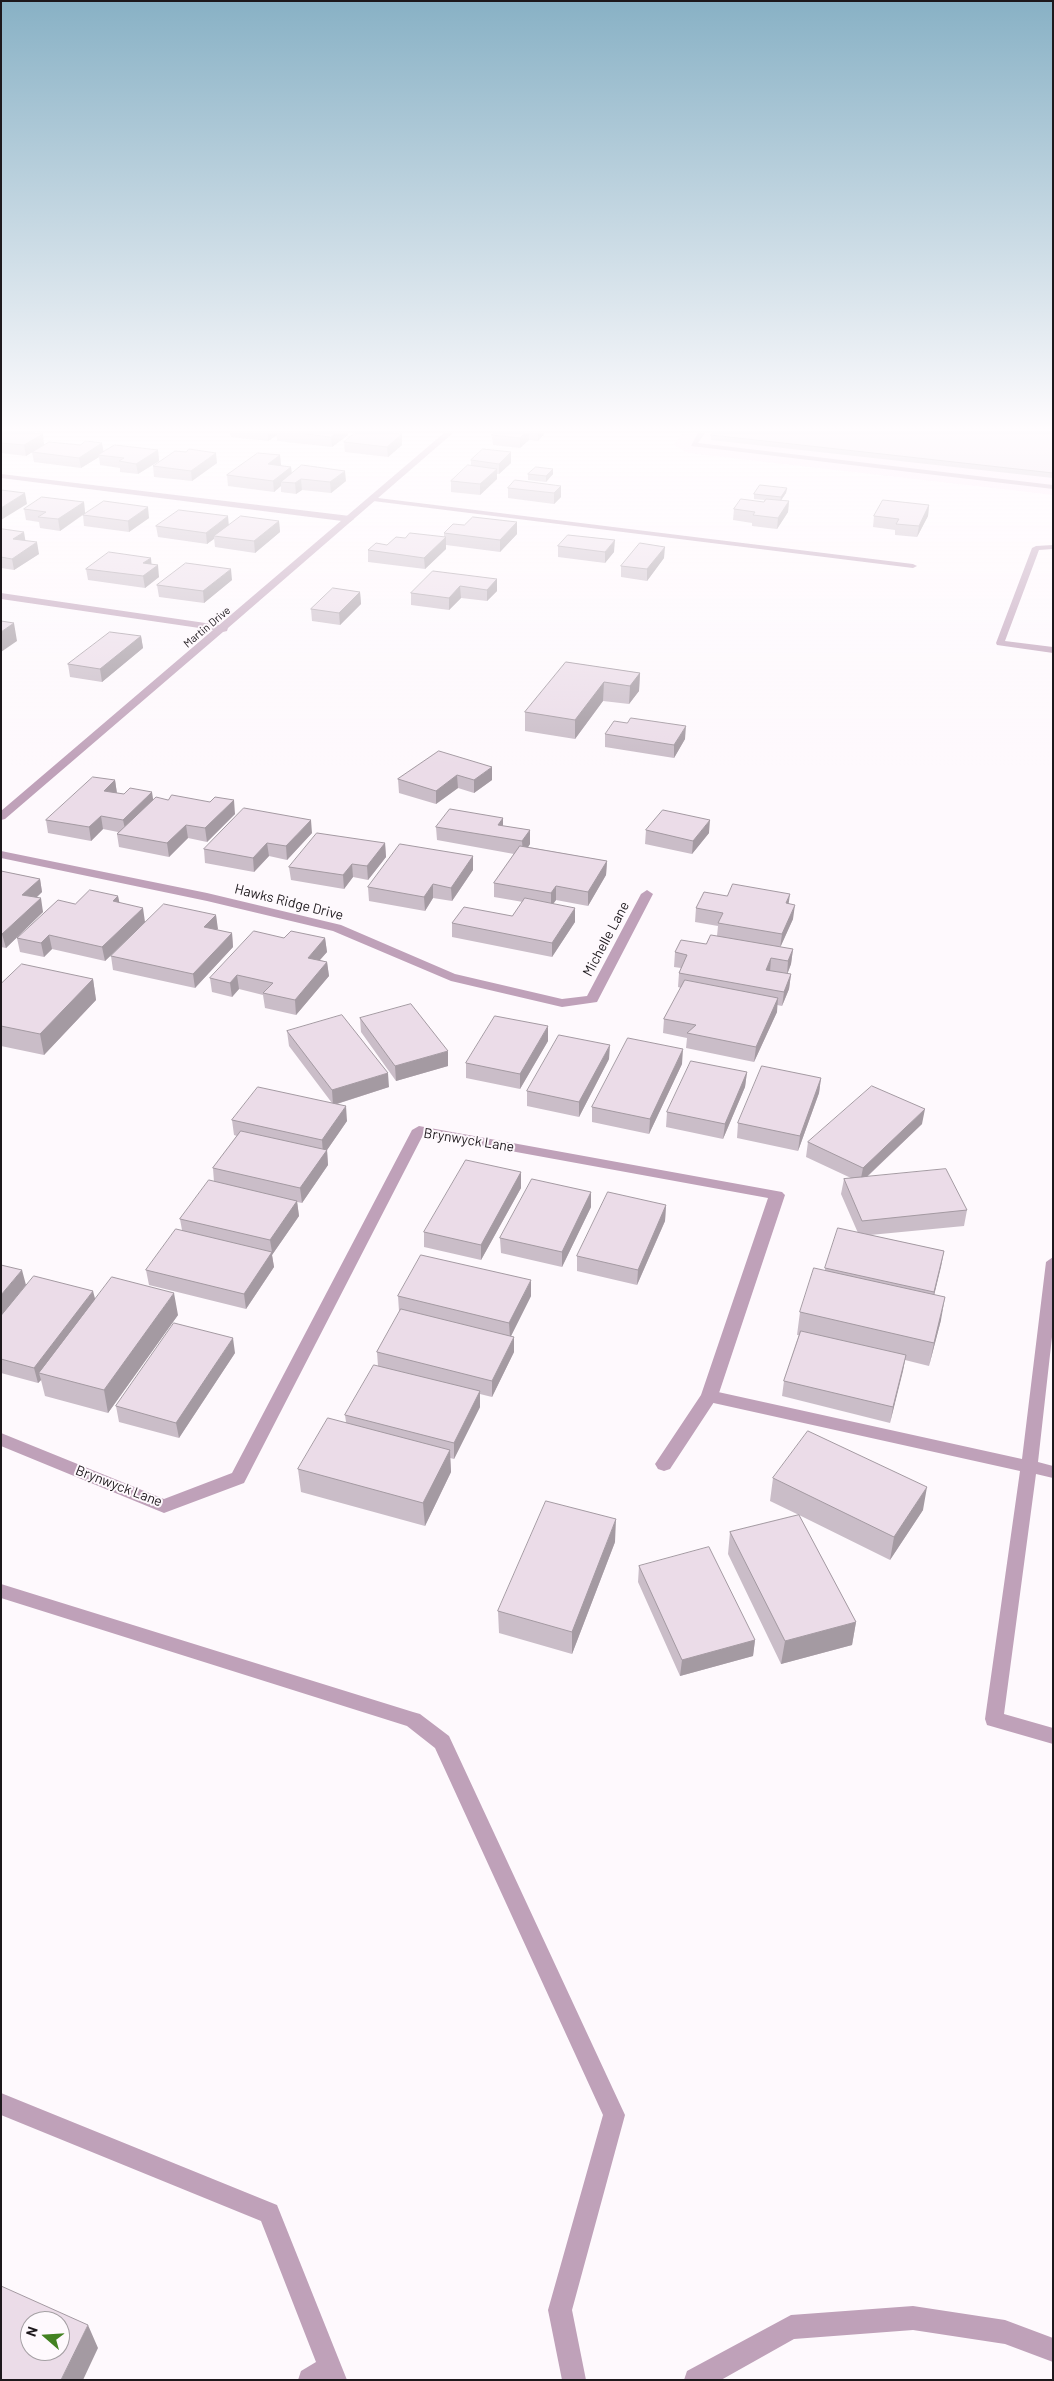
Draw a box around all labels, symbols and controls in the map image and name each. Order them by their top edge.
street label: Martin Drive [181,604,233,650]
street label: Hawks Ridge Drive [233,880,345,924]
street label: Michelle Lane [579,899,633,979]
street label: Brynwyck Lane [422,1125,516,1155]
street label: Brynwyck Lane [73,1462,165,1510]
north arrow [20,2311,70,2361]
text: N [22,2324,41,2338]

